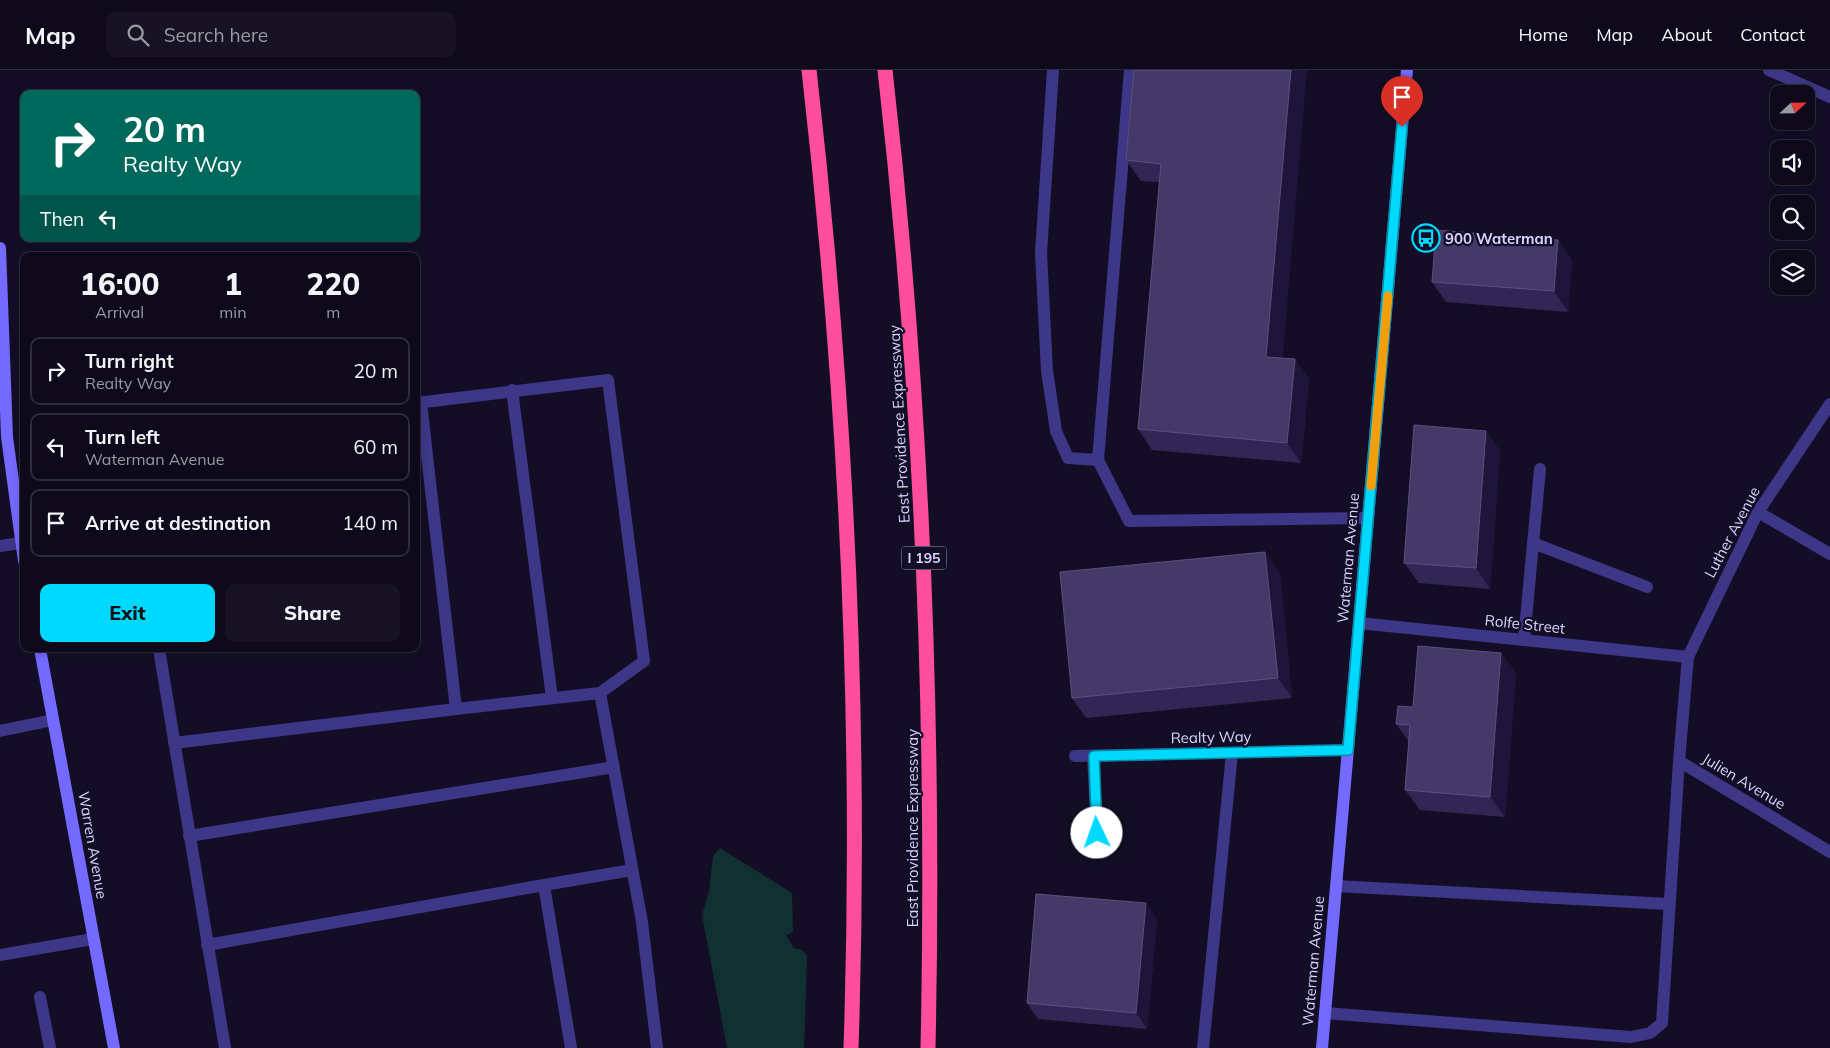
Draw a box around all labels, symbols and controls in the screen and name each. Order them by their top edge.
search box [106,12,456,57]
text: Map [25,20,76,50]
icon: search [124,21,152,49]
text: Search here [164,23,268,47]
text: Home [1518,23,1568,46]
text: Map [1596,23,1633,46]
text: About [1661,23,1712,46]
text: Contact [1740,23,1805,46]
pin [1381,76,1423,127]
icon: arrive [1388,83,1416,111]
north arrow [1770,85,1815,130]
map controls [1770,85,1815,295]
text: 20 m [123,107,206,151]
icon: right [40,110,105,175]
button: sound [1770,140,1815,185]
text: Realty Way [123,150,242,178]
button: search [1770,195,1815,240]
icon: left [94,205,122,233]
text: Then [40,207,84,231]
bus stop icon: 900 Waterman [1411,223,1441,253]
place label: 900 Waterman [1445,229,1553,248]
button: layers [1770,250,1815,295]
text: 16:00 [80,265,160,303]
text: 1 [224,265,242,303]
text: 220 [306,265,360,303]
text: Arrival [95,302,144,322]
text: min [219,302,247,322]
text: m [326,302,340,322]
street label: East Providence Expressway [884,324,914,524]
text: Turn right [85,349,174,373]
icon: right [42,357,70,385]
text: 20 m [354,359,398,383]
text: Realty Way [85,373,171,393]
text: Turn left [85,425,160,449]
icon: left [42,433,70,461]
text: 60 m [354,435,398,459]
text: Waterman Avenue [85,449,224,469]
street label: Luther Avenue [1700,483,1764,581]
street label: Waterman Avenue [1333,492,1363,624]
icon: arrive [42,509,70,537]
text: Arrive at destination [85,511,271,535]
text: 140 m [342,511,398,535]
road number: I 195 [902,546,946,569]
button: Exit [40,584,215,642]
button: Share [225,584,400,642]
street label: Rolfe Street [1484,610,1566,638]
street label: Realty Way [1170,727,1252,747]
street label: East Providence Expressway [903,729,922,927]
street label: Julien Avenue [1699,749,1789,813]
street label: Warren Avenue [74,790,112,900]
position arrow [1070,806,1122,858]
street label: Waterman Avenue [1298,895,1328,1027]

